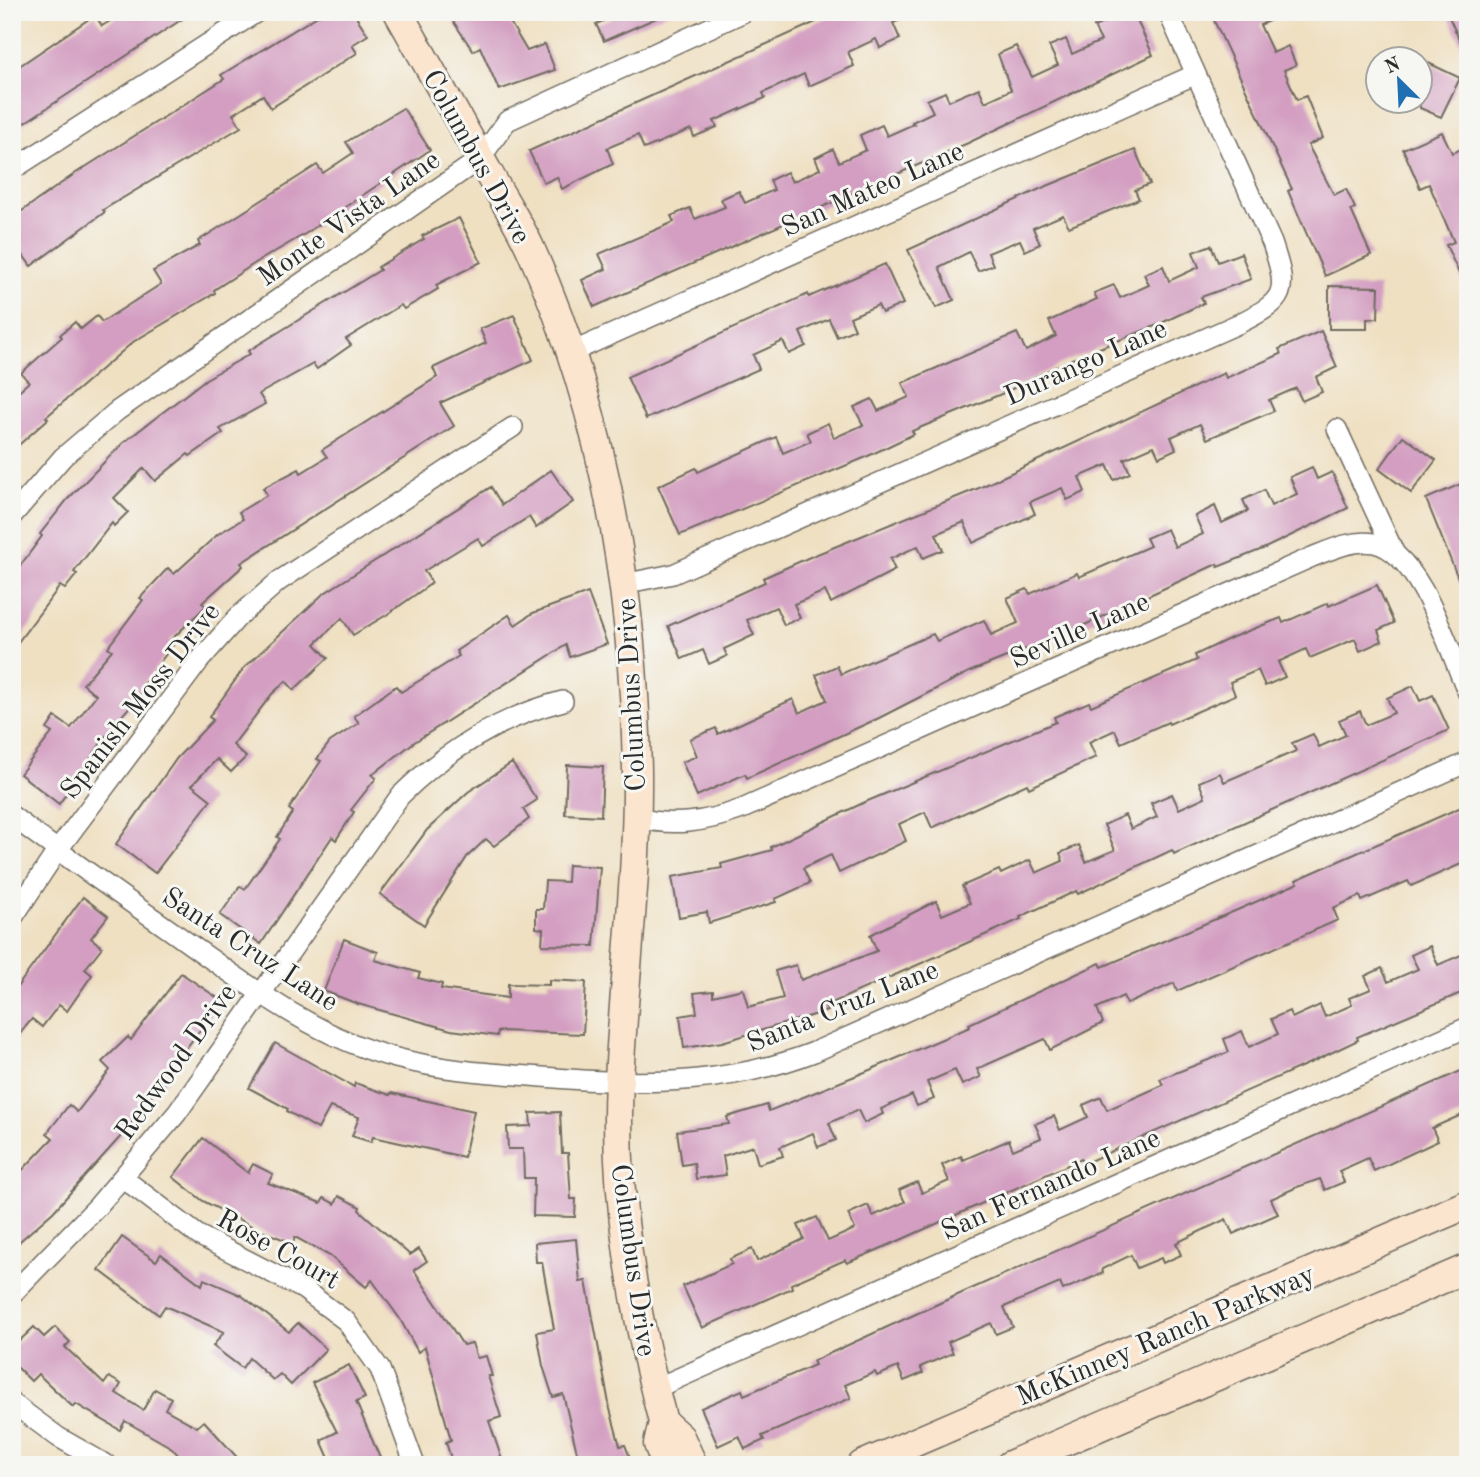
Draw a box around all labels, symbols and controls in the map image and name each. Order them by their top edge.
north arrow [1364,46,1434,116]
text: N [1383,55,1404,78]
street label: Columbus Drive [416,66,535,249]
street label: San Mateo Lane [778,138,969,243]
street label: Monte Vista Lane [254,146,446,293]
street label: Durango Lane [1001,315,1172,412]
street label: Seville Lane [1006,589,1154,675]
street label: Columbus Drive [614,597,652,792]
street label: Spanish Moss Drive [56,599,226,805]
street label: Santa Cruz Lane [156,883,342,1018]
street label: Santa Cruz Lane [743,957,943,1059]
street label: Redwood Drive [112,980,243,1146]
street label: San Fernando Lane [938,1125,1165,1247]
street label: Columbus Drive [605,1162,659,1358]
street label: Rose Court [211,1205,344,1296]
street label: McKinney Ranch Parkway [1013,1261,1320,1412]

